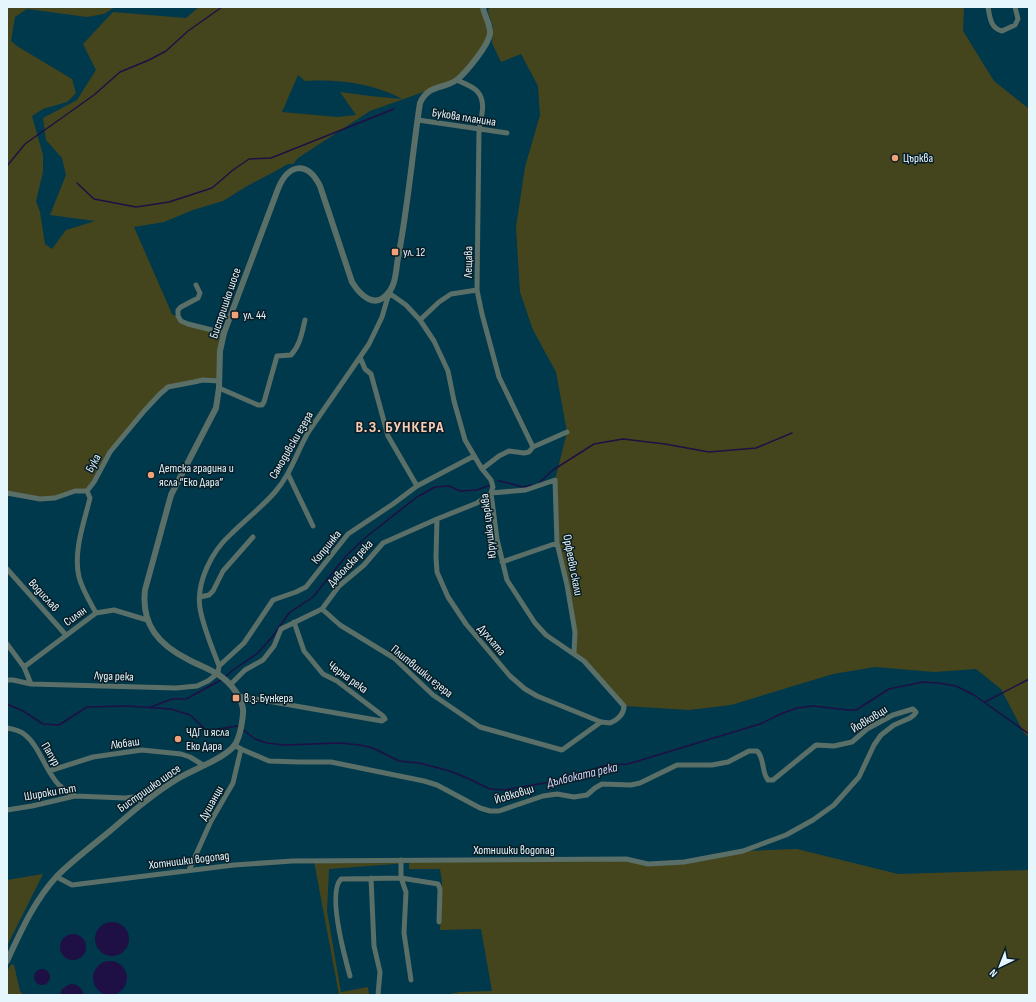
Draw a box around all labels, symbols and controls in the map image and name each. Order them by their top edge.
street label: Букова планина [431,105,497,130]
place label: Църква [903,151,934,166]
marker: Църква [890,153,900,163]
place label: ул. 12 [403,245,425,260]
street label: Лещава [461,246,476,279]
marker: ул. 12 [390,247,400,257]
street label: Бистришко шосе [206,266,245,340]
place label: ул. 44 [243,308,266,323]
marker: ул. 44 [230,310,240,320]
street label: Самодивски езера [266,408,317,482]
district label: В.З. БУНКЕРА [355,418,445,437]
street label: Бука [82,451,105,475]
place label: Детска градина и ясла “Еко Дара” [159,461,234,490]
marker: Детска градина и ясла “Еко Дара” [146,470,156,480]
street label: Юрушка църква [477,492,500,559]
street label: Копринка [308,527,345,567]
street label: Орфееви скали [559,533,586,597]
street label: Дяволска река [324,537,377,590]
street label: Водислав [25,576,62,615]
street label: Силян [61,603,90,630]
street label: Духлата [474,622,509,659]
street label: Плитвишки езера [388,642,456,701]
street label: Черна река [325,658,371,697]
street label: Луда река [93,668,135,685]
place label: в.з. Бункера [244,691,294,706]
marker: в.з. Бункера [231,693,241,703]
street label: Йовковци [848,702,890,737]
place label: ЧДГ и ясла Еко Дара [186,725,230,754]
street label: Любаш [109,734,141,753]
marker: ЧДГ и ясла Еко Дара [173,734,183,744]
street label: Папур [38,739,64,769]
water label: Дълбоката река [544,759,620,791]
street label: Бистришко шосе [115,761,184,816]
street label: Широки път [23,781,78,804]
street label: Йовковци [493,781,536,808]
street label: Душанци [196,783,227,823]
street label: Хотнишки водопад [472,843,555,858]
street label: Хотнишки водопад [147,848,230,873]
north arrow [980,946,1020,986]
text: N [987,966,1000,980]

